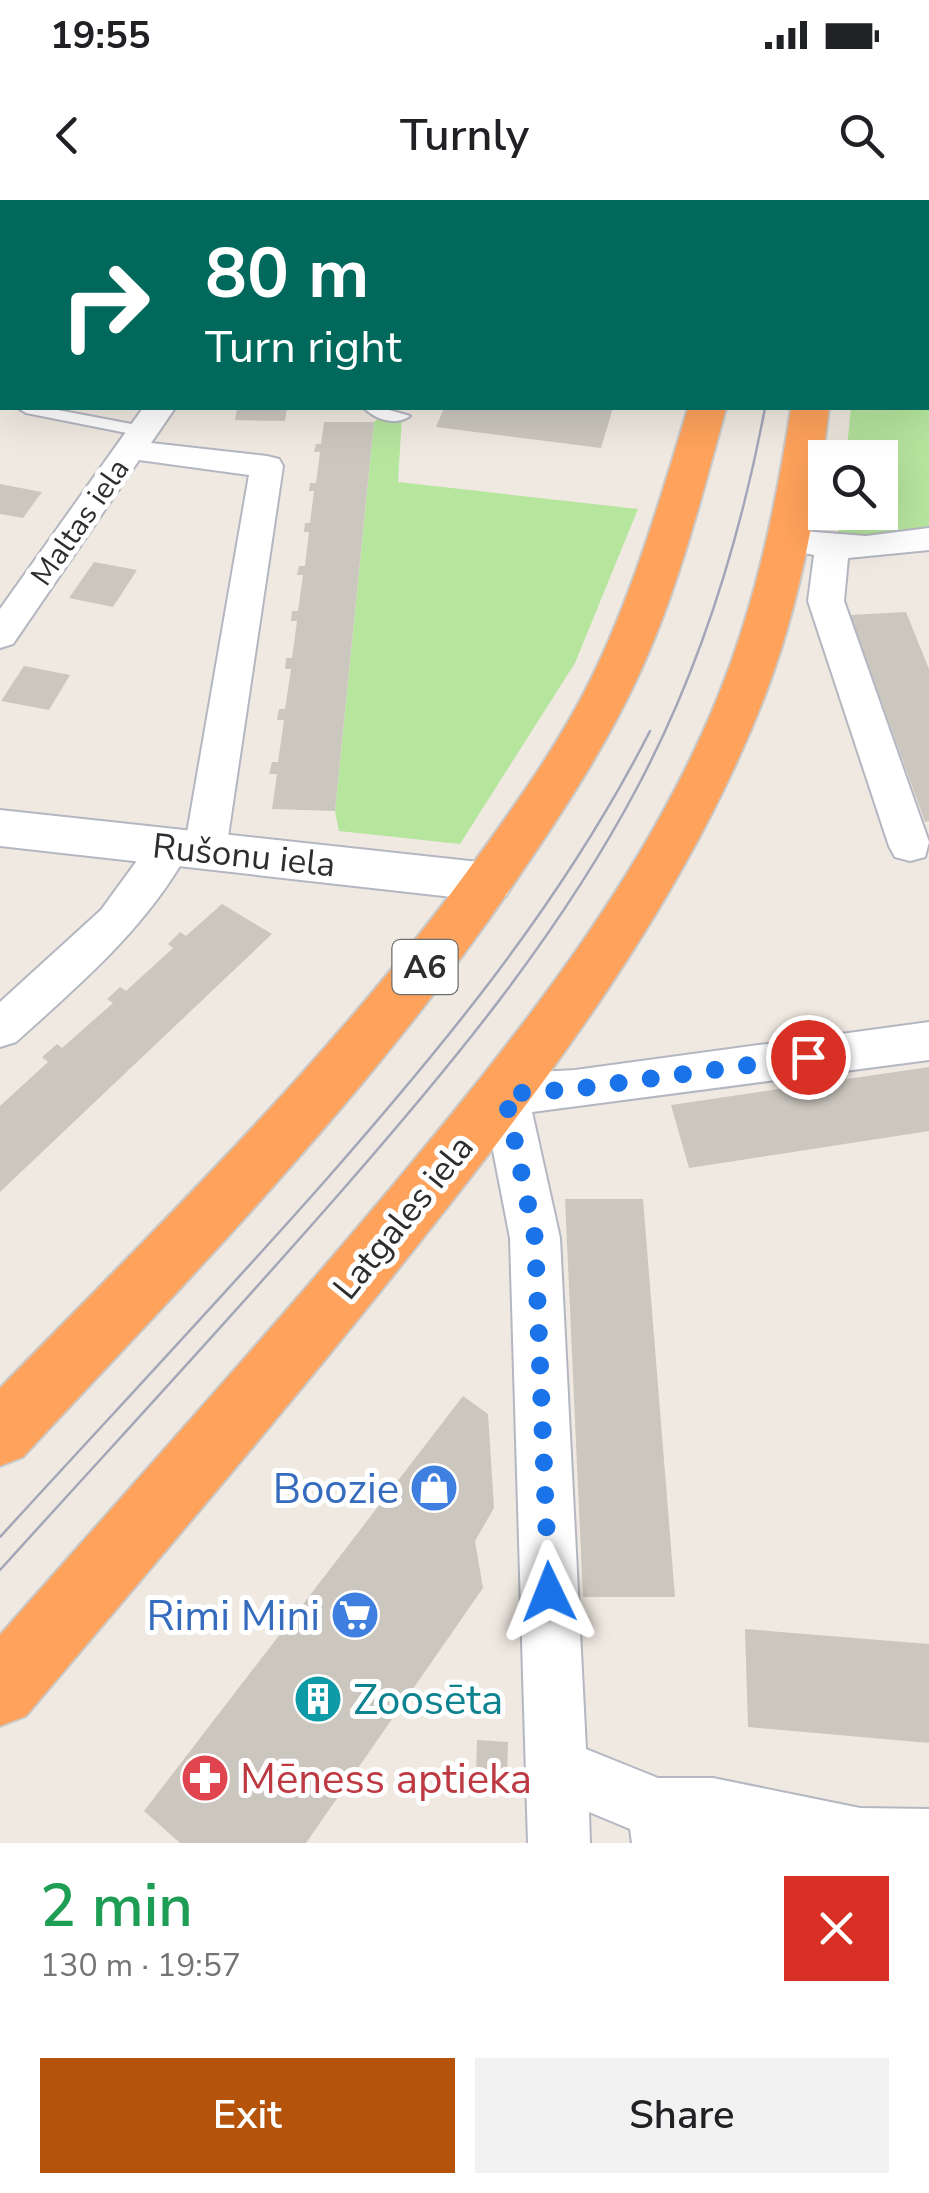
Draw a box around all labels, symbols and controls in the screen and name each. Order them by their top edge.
text: 19:55 [50,10,151,61]
text: Turnly [400,105,529,166]
icon: back [40,108,95,163]
icon: search [834,108,889,163]
text: 80 m [205,226,369,322]
icon: right [40,240,170,370]
text: Turn right [205,317,402,378]
map controls [808,440,898,530]
button: search [808,440,898,530]
street label: Maltas iela [22,451,139,594]
street label: Rušonu iela [150,823,338,888]
road number: A6 [392,940,458,994]
pin [766,1015,851,1100]
icon: arrive [781,1030,836,1085]
street label: Latgales iela [323,1125,484,1309]
place label: Boozie [273,1461,399,1518]
shop icon: Boozie [408,1462,460,1514]
position arrow [497,1540,601,1644]
place label: Rimi Mini [146,1588,320,1645]
supermarket icon: Rimi Mini [329,1589,381,1641]
place label: Zoosēta [353,1672,503,1729]
building icon: Zoosēta [292,1673,344,1725]
place label: Mēness aptieka [240,1751,532,1808]
pharmacy icon: Mēness aptieka [179,1752,231,1804]
text: 2 min [40,1865,193,1947]
button: close [784,1876,889,1981]
text: 130 m · 19:57 [40,1944,241,1987]
button: Exit [40,2058,455,2173]
button: Share [475,2058,889,2173]

